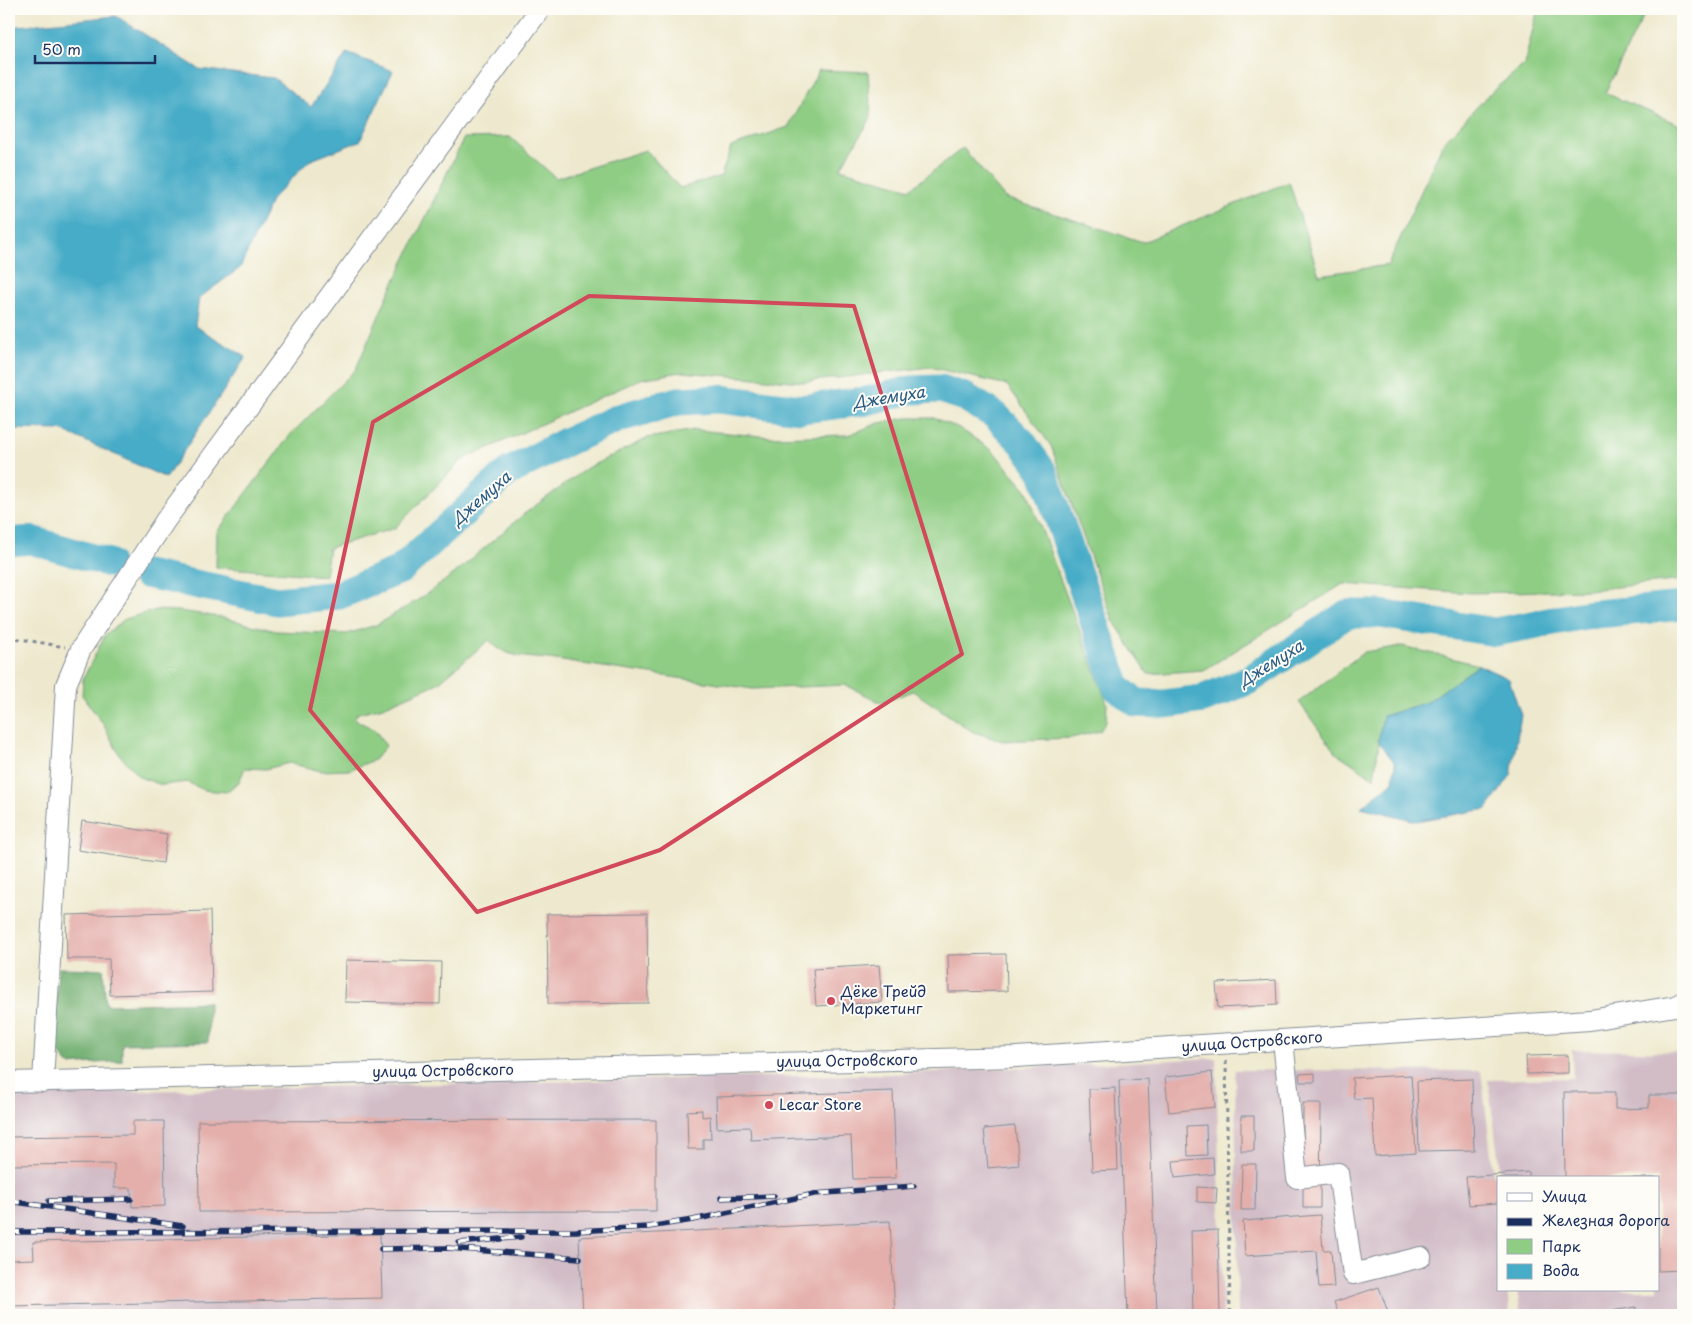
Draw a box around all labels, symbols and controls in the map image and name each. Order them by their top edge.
scale bar [35,32,155,64]
text: 50 m [42,37,81,60]
water label: Джемуха [849,378,928,414]
water label: Джемуха [444,464,516,531]
water label: Джемуха [1232,632,1308,693]
place label: Дёке Трейд Маркетинг [840,979,926,1019]
marker: Дёке Трейд Маркетинг [825,995,837,1007]
street label: улица Островского [1180,1024,1323,1057]
street label: улица Островского [776,1047,918,1072]
street label: улица Островского [372,1057,514,1082]
place label: Lecar Store [779,1092,862,1115]
marker: Lecar Store [763,1099,775,1111]
legend [1497,1176,1660,1292]
text: Улица [1542,1184,1587,1207]
text: Железная дорога [1542,1208,1670,1231]
text: Парк [1542,1234,1581,1257]
text: Вода [1542,1258,1580,1281]

